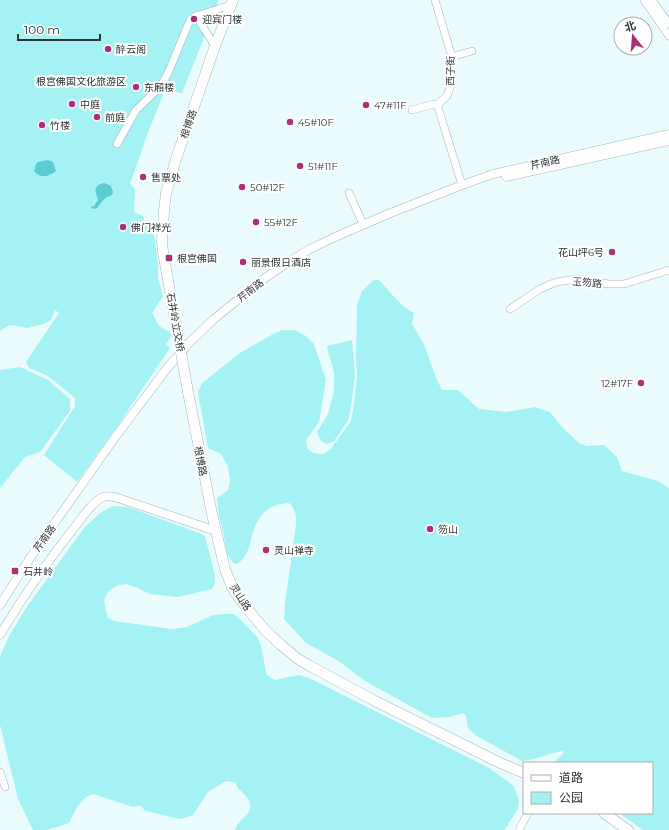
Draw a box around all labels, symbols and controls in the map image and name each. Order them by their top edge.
place label: 迎宾门楼 [202,13,242,26]
marker: 迎宾门楼 [189,14,199,24]
scale bar [18,16,100,42]
north arrow [613,16,653,56]
text: 北 [623,18,637,35]
text: 100 m [24,22,60,37]
place label: 醉云阁 [116,43,146,56]
marker: 醉云阁 [103,44,113,54]
street label: 西子街 [444,56,457,86]
park label: 根宫佛国文化旅游区 [36,75,126,88]
place label: 东厢楼 [144,81,174,94]
marker: 东厢楼 [131,82,141,92]
place label: 中庭 [80,98,100,111]
marker: 中庭 [67,99,77,109]
place label: 47#11F [374,99,407,112]
marker: 47#11F [361,100,371,110]
street label: 根博路 [177,108,200,140]
place label: 前庭 [105,111,125,124]
marker: 前庭 [92,112,102,122]
place label: 45#10F [298,116,334,129]
marker: 45#10F [285,117,295,127]
place label: 竹楼 [50,119,70,132]
marker: 竹楼 [37,120,47,130]
street label: 芹南路 [529,153,561,172]
place label: 51#11F [308,160,338,173]
marker: 51#11F [295,161,305,171]
place label: 售票处 [151,171,181,184]
marker: 售票处 [138,172,148,182]
place label: 50#12F [250,181,285,194]
marker: 50#12F [237,182,247,192]
place label: 55#12F [264,216,298,229]
marker: 55#12F [251,217,261,227]
place label: 佛门祥光 [130,221,171,234]
marker: 佛门祥光 [118,222,128,232]
place label: 花山坪6号 [558,246,604,259]
marker: 花山坪6号 [607,247,617,257]
place label: 根宫佛国 [177,252,217,265]
marker: 根宫佛国 [164,253,174,263]
place label: 丽景假日酒店 [251,256,311,269]
marker: 丽景假日酒店 [238,257,248,267]
street label: 玉笏路 [571,275,602,290]
street label: 芹南路 [234,276,266,305]
street label: 石井岭立交桥 [164,291,187,353]
place label: 12#17F [601,377,633,390]
marker: 12#17F [636,378,646,388]
street label: 根博路 [191,445,210,477]
street label: 芹南路 [30,522,58,554]
place label: 笏山 [438,523,458,536]
marker: 笏山 [425,524,435,534]
place label: 灵山禅寺 [274,544,314,557]
marker: 灵山禅寺 [261,545,271,555]
place label: 石井岭 [23,565,53,578]
marker: 石井岭 [10,566,20,576]
street label: 灵山路 [227,581,254,613]
legend [523,762,653,814]
text: 道路 [559,770,583,785]
text: 公园 [559,790,583,805]

